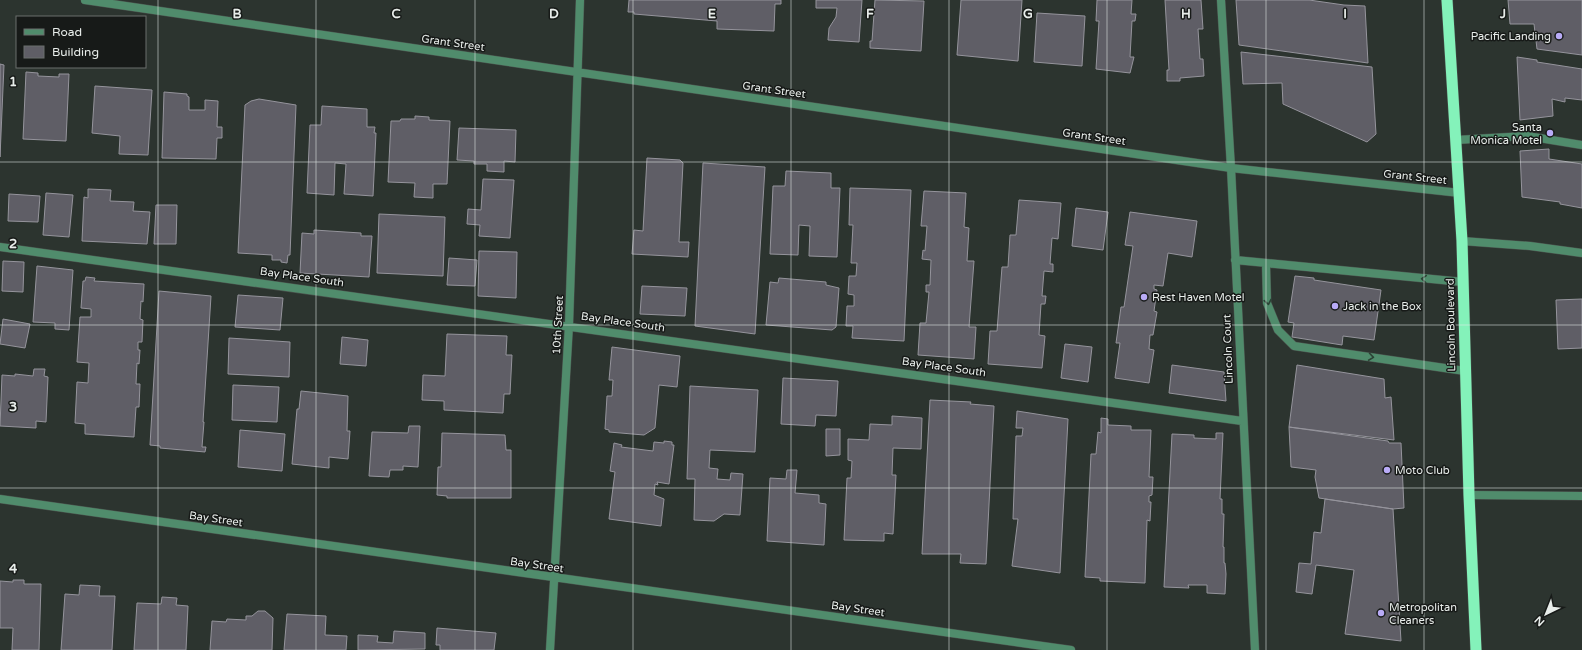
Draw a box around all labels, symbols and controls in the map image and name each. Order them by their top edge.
text: B [232,6,242,22]
text: C [391,6,401,22]
text: D [549,6,559,22]
text: E [708,6,716,22]
text: F [866,6,874,22]
text: G [1023,6,1033,22]
text: H [1181,6,1191,22]
text: I [1343,6,1347,22]
text: J [1499,6,1506,22]
legend [16,16,146,68]
text: Road [52,25,82,39]
place label: Pacific Landing [1471,30,1551,43]
marker: Pacific Landing [1554,31,1564,41]
street label: Grant Street [421,32,485,54]
text: Building [52,45,99,59]
text: 1 [9,74,17,90]
street label: Grant Street [742,79,806,101]
place label: Santa Monica Motel [1470,121,1542,147]
street label: Grant Street [1062,126,1126,148]
marker: Santa Monica Motel [1545,128,1555,138]
street label: Grant Street [1383,167,1447,187]
text: 2 [9,236,17,252]
street label: Bay Place South [259,265,345,289]
one-way arrow [1421,274,1427,283]
street label: Lincoln Boulevard [1444,278,1458,372]
place label: Rest Haven Motel [1152,291,1245,304]
marker: Rest Haven Motel [1139,292,1149,302]
street label: 10th Street [550,295,566,355]
one-way arrow [1264,299,1272,306]
place label: Jack in the Box [1343,300,1421,313]
marker: Jack in the Box [1330,301,1340,311]
street label: Bay Place South [580,310,666,334]
street label: Lincoln Court [1220,314,1236,384]
one-way arrow [1368,352,1374,361]
street label: Bay Place South [901,355,987,379]
text: 3 [9,399,17,415]
place label: Moto Club [1395,464,1450,477]
marker: Moto Club [1382,465,1392,475]
street label: Bay Street [188,509,244,529]
street label: Bay Street [509,555,565,575]
text: 4 [9,561,18,577]
north arrow [1526,594,1566,634]
street label: Bay Street [830,599,886,619]
place label: Metropolitan Cleaners [1389,601,1457,627]
marker: Metropolitan Cleaners [1376,608,1386,618]
text: N [1532,613,1547,629]

